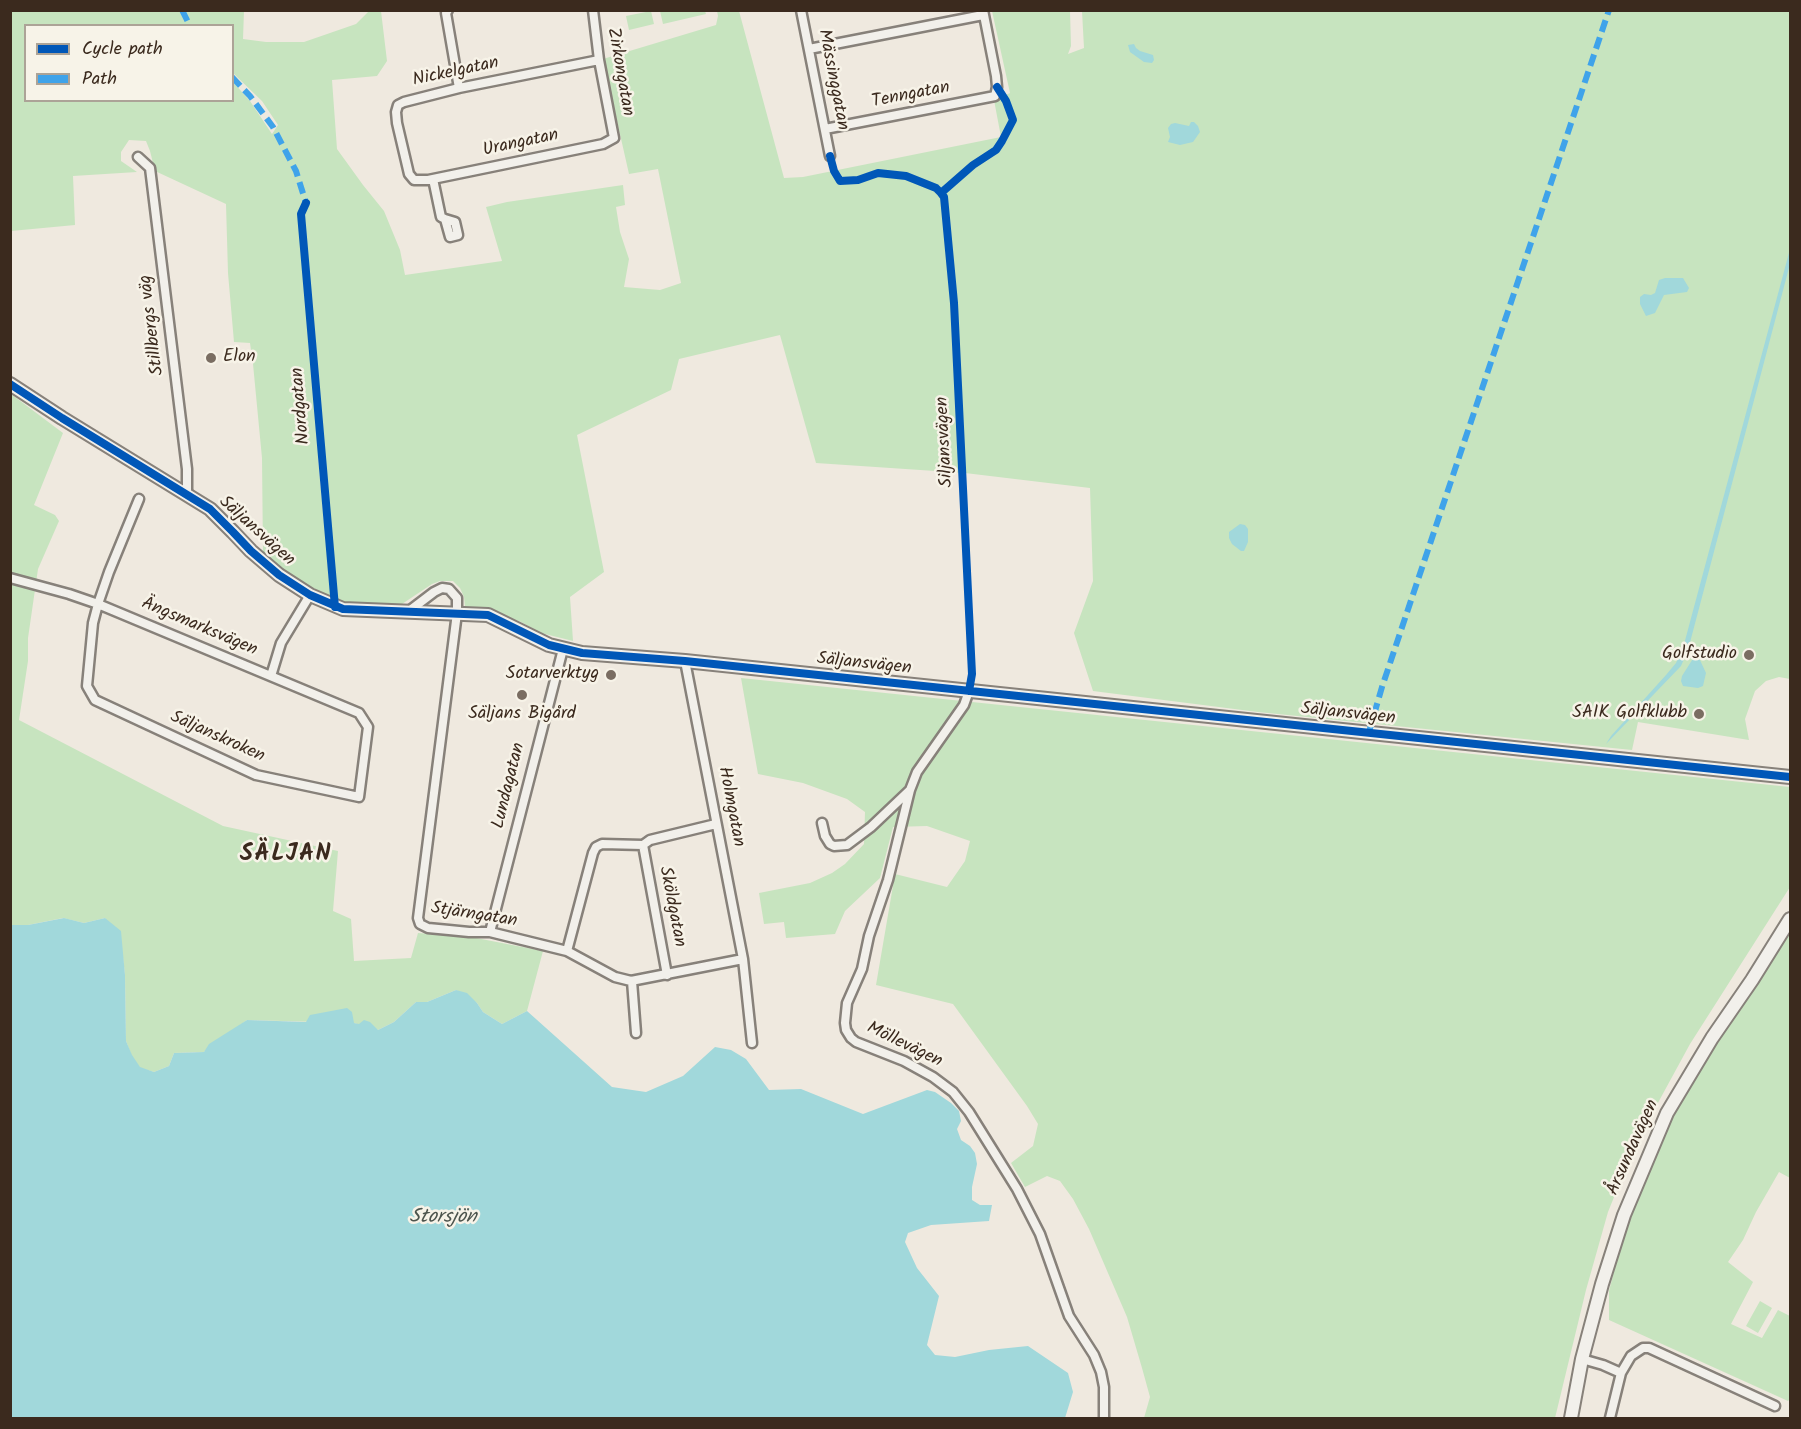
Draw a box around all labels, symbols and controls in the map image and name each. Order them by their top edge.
legend [24,24,234,102]
street label: Zirkongatan [601,26,637,118]
street label: Mässinggatan [812,28,852,132]
text: Cycle path [82,35,163,64]
street label: Nickelgatan [411,53,501,93]
text: Path [82,65,117,94]
street label: Tenngatan [870,78,952,114]
street label: Urangatan [481,125,561,163]
street label: Stillbergs väg [136,273,170,377]
place label: Elon [223,347,256,369]
marker: Elon [204,351,218,365]
street label: Nordgatan [288,367,316,445]
street label: Siljansvägen [933,396,959,488]
street label: Säljansvägen [213,492,299,572]
street label: Ängsmarksvägen [138,594,260,662]
place label: Golfstudio [1662,644,1737,666]
marker: Golfstudio [1742,648,1756,662]
street label: Säljansvägen [816,649,912,681]
place label: Sotarverktyg [506,664,599,686]
marker: Sotarverktyg [604,668,618,682]
marker: Säljans Bigård [515,688,529,702]
street label: Säljansvägen [1300,699,1396,731]
place label: SAIK Golfklubb [1572,703,1687,725]
place label: Säljans Bigård [468,704,576,726]
marker: SAIK Golfklubb [1692,707,1706,721]
street label: Säljanskroken [166,708,268,768]
street label: Lundagatan [489,741,531,831]
street label: Holmgatan [712,765,748,849]
district label: SÄLJAN [240,842,332,870]
street label: Sköldgatan [653,865,689,949]
street label: Stjärngatan [429,899,519,933]
street label: Möllevägen [863,1018,945,1074]
street label: Årsundavägen [1603,1097,1665,1199]
water label: Storsjön [409,1207,477,1231]

